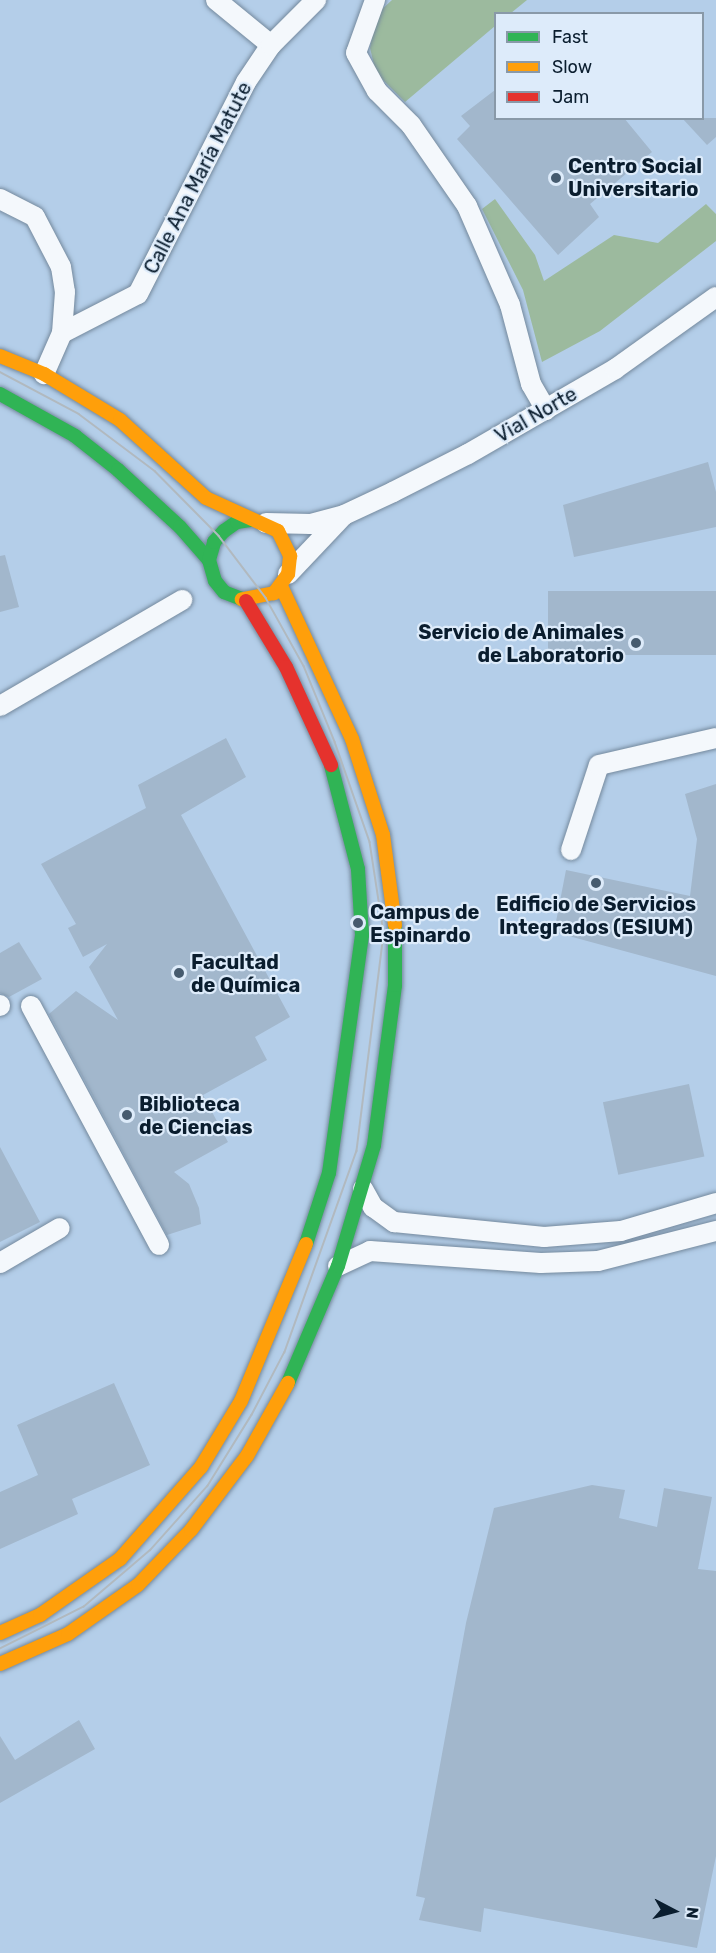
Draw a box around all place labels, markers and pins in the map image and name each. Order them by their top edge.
place label: Centro Social Universitario [568,154,702,201]
marker: Centro Social Universitario [549,171,563,185]
place label: Servicio de Animales de Laboratorio [418,620,624,667]
marker: Servicio de Animales de Laboratorio [629,636,643,650]
marker: Edificio de Servicios Integrados (ESIUM) [589,876,603,890]
place label: Edificio de Servicios Integrados (ESIUM) [496,892,696,939]
place label: Campus de Espinardo [370,900,479,947]
marker: Campus de Espinardo [351,916,365,930]
place label: Facultad de Química [191,950,300,997]
marker: Facultad de Química [172,966,186,980]
place label: Biblioteca de Ciencias [139,1092,253,1139]
marker: Biblioteca de Ciencias [120,1108,134,1122]

